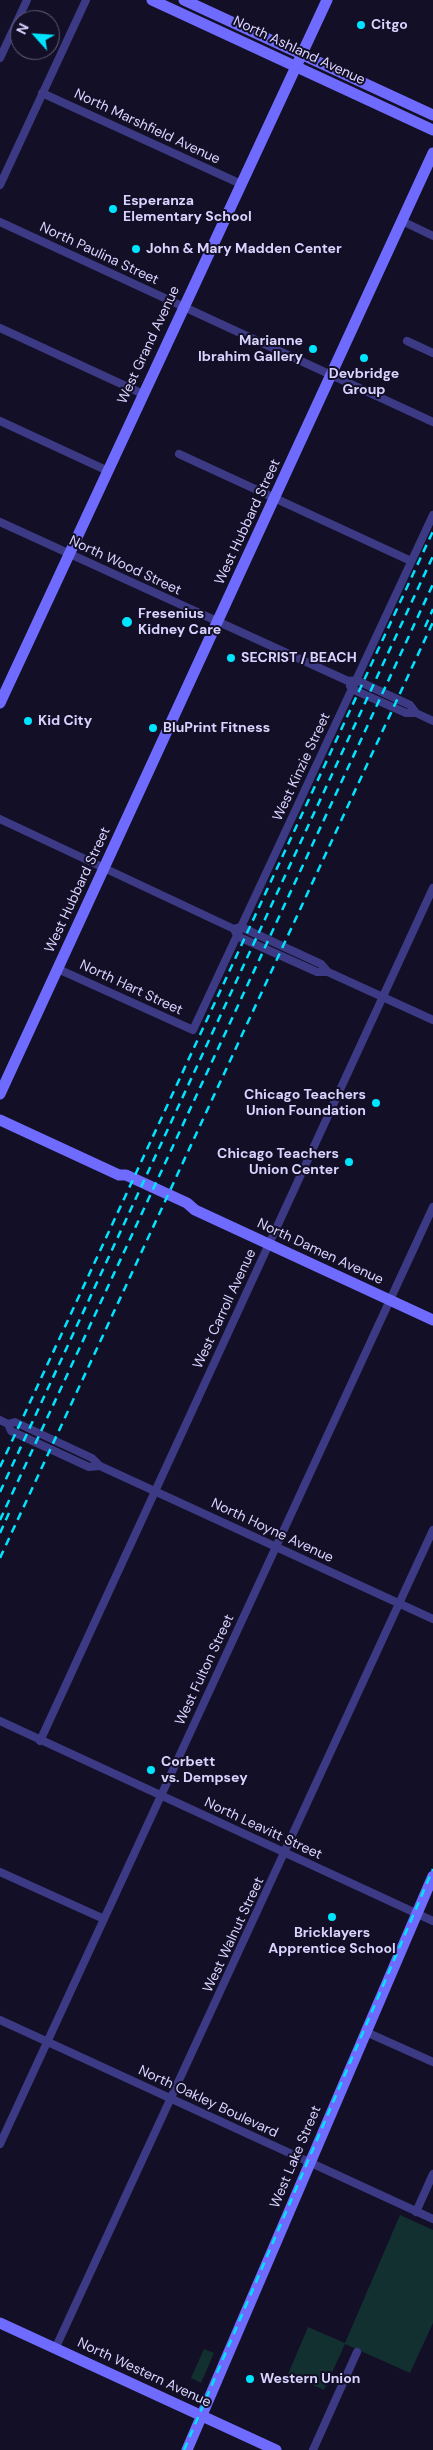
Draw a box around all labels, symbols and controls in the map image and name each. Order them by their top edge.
north arrow [10,10,60,60]
street label: North Ashland Avenue [230,13,368,89]
place label: Citgo [371,17,408,33]
marker: Citgo [355,19,367,31]
text: N [12,20,33,37]
street label: North Marshfield Avenue [71,86,223,168]
place label: Esperanza Elementary School [123,193,252,226]
marker: Esperanza Elementary School [107,203,119,215]
street label: North Paulina Street [37,219,161,289]
place label: John & Mary Madden Center [146,241,342,257]
marker: John & Mary Madden Center [130,243,142,255]
street label: West Grand Avenue [114,283,184,407]
place label: Marianne Ibrahim Gallery [198,333,303,366]
marker: Marianne Ibrahim Gallery [307,343,319,355]
marker: Devbridge Group [358,352,370,364]
place label: Devbridge Group [329,366,399,398]
street label: West Hubbard Street [212,457,284,587]
street label: North Wood Street [66,533,184,599]
place label: Fresenius Kidney Care [138,606,221,638]
marker: Fresenius Kidney Care [120,615,134,629]
place label: SECRIST / BEACH [241,650,357,666]
marker: SECRIST / BEACH [225,652,237,664]
street label: West Kinzie Street [270,710,334,824]
place label: Kid City [38,713,92,729]
marker: Kid City [22,715,34,727]
place label: BluPrint Fitness [163,720,270,736]
marker: BluPrint Fitness [147,722,159,734]
street label: West Hubbard Street [42,825,114,955]
street label: North Hart Street [77,957,185,1019]
place label: Chicago Teachers Union Foundation [244,1087,366,1120]
marker: Chicago Teachers Union Foundation [370,1097,382,1109]
place label: Chicago Teachers Union Center [217,1146,339,1178]
marker: Chicago Teachers Union Center [343,1156,355,1168]
street label: North Damen Avenue [254,1215,386,1289]
street label: West Carroll Avenue [190,1246,260,1372]
street label: North Hoyne Avenue [208,1495,336,1567]
street label: West Fulton Street [172,1612,238,1728]
place label: Corbett vs. Dempsey [161,1754,248,1786]
marker: Corbett vs. Dempsey [145,1764,157,1776]
street label: North Leavitt Street [201,1794,325,1864]
street label: West Walnut Street [200,1875,268,1995]
marker: Bricklayers Apprentice School [326,1911,338,1923]
place label: Bricklayers Apprentice School [268,1925,396,1958]
street label: North Oakley Boulevard [136,2062,280,2142]
street label: West Lake Street [267,2103,325,2211]
street label: North Western Avenue [74,2335,214,2411]
place label: Western Union [260,2371,360,2387]
marker: Western Union [244,2373,256,2385]

